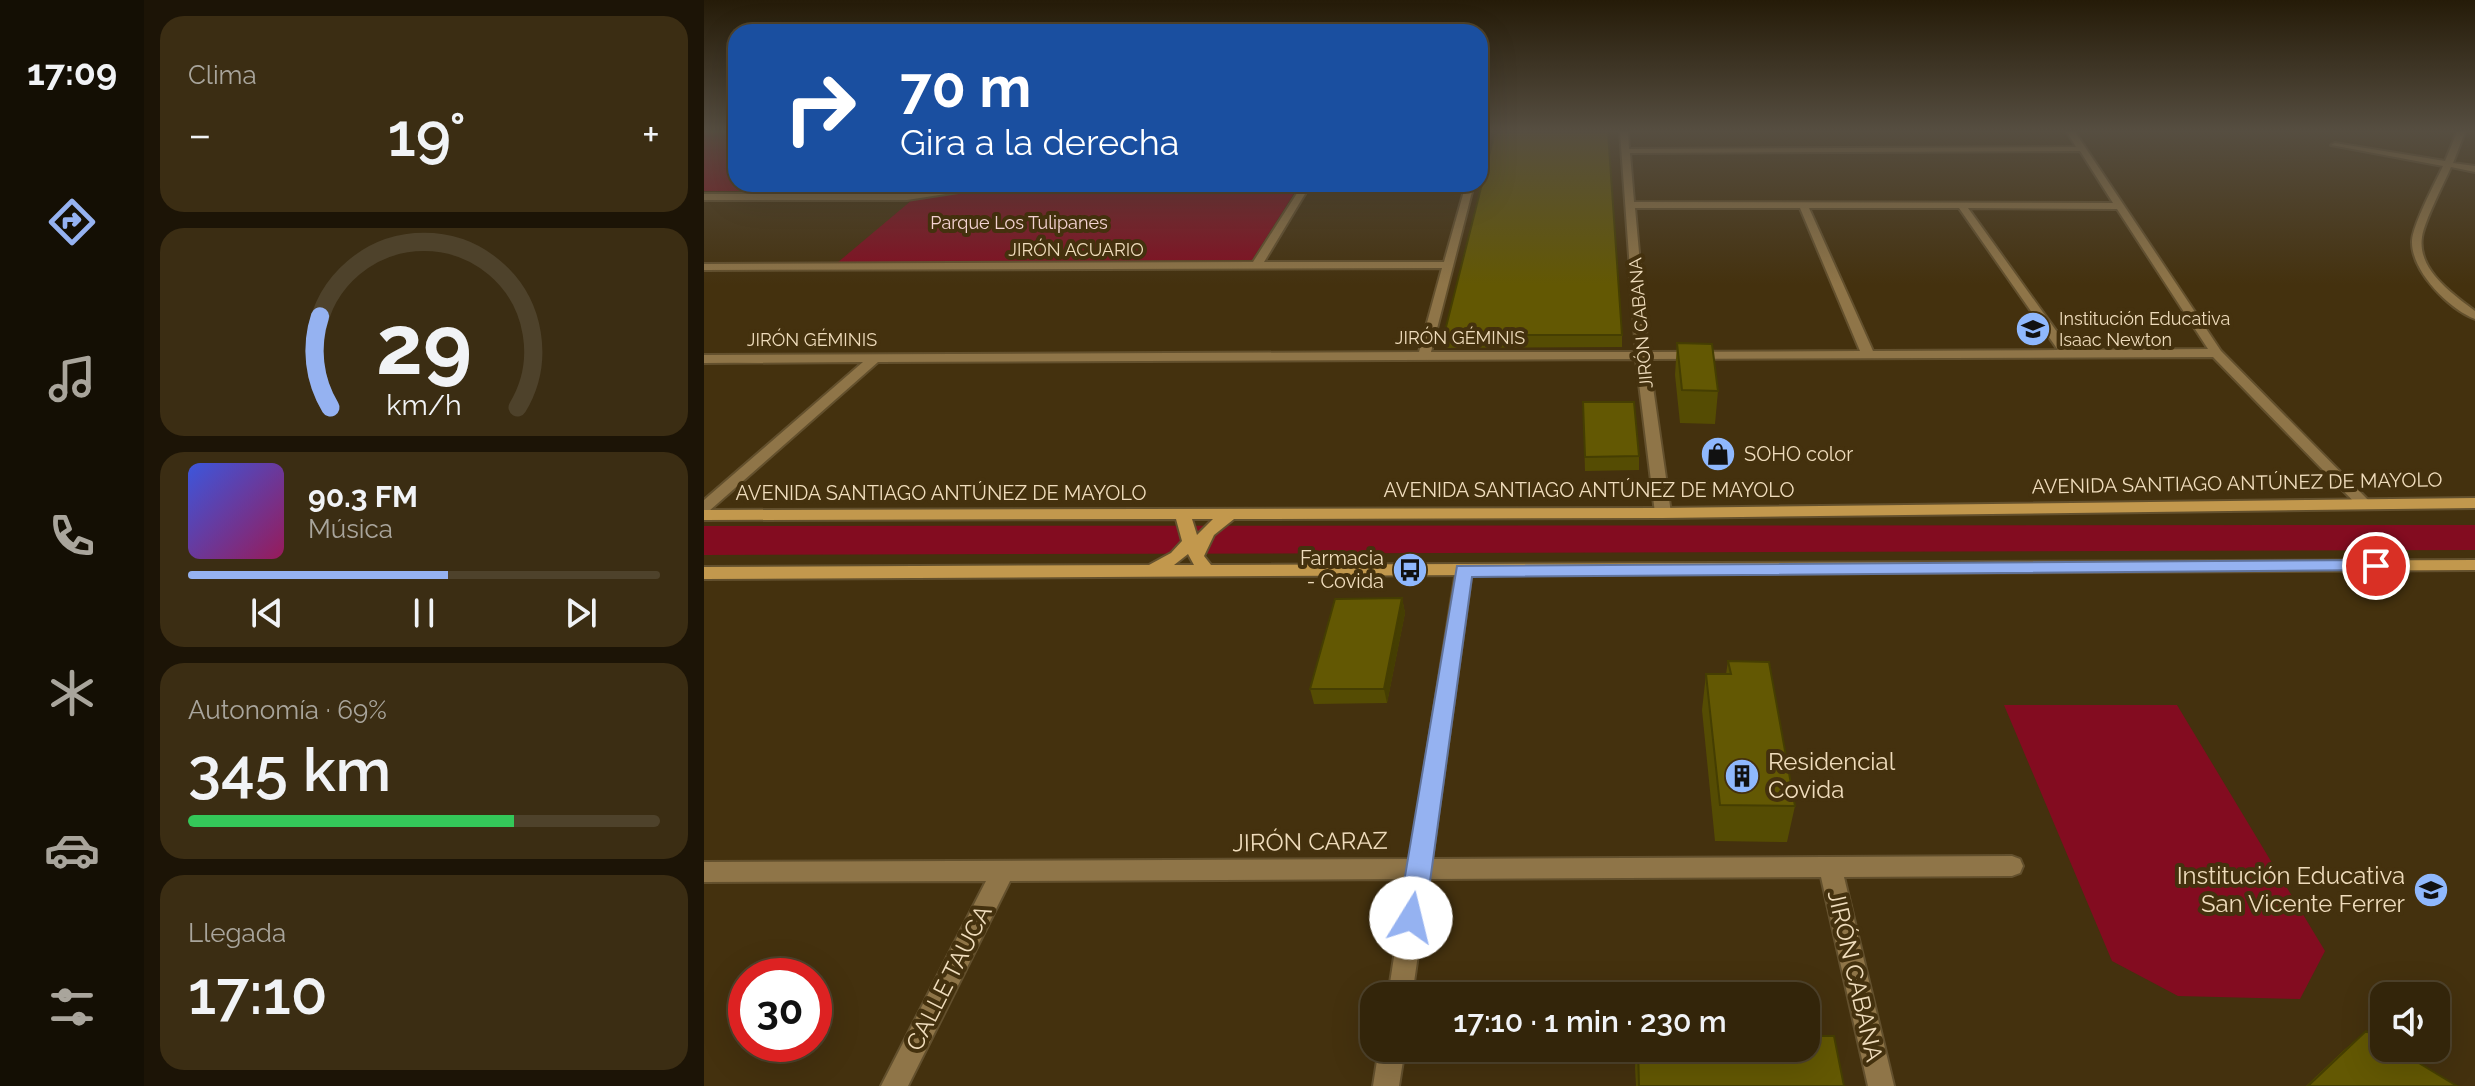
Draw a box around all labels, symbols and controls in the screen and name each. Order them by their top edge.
text: 17:09 [27,51,117,93]
text: 70 m [900,54,1031,120]
icon: right [768,56,872,160]
text: Clima [188,60,257,90]
text: 19° [387,100,466,170]
text: − [188,109,212,160]
text: + [642,109,660,160]
text: Gira a la derecha [900,121,1179,163]
icon: directions [44,194,100,250]
park label: Parque Los Tulipanes [930,212,1108,233]
street label: JIRÓN ACUARIO [1008,238,1144,260]
street label: JIRÓN CABANA [1623,257,1657,389]
text: 29 [376,295,472,392]
place label: Institución Educativa Isaac Newton [2059,308,2230,350]
school or university icon: Institución Educativa Isaac Newton [2014,310,2052,348]
street label: JIRÓN GÉMINIS [1395,326,1525,348]
street label: JIRÓN GÉMINIS [747,328,877,350]
icon: music [44,351,100,407]
text: km/h [386,388,462,422]
shop icon: SOHO color [1699,435,1737,473]
place label: SOHO color [1744,442,1853,466]
street label: AVENIDA SANTIAGO ANTÚNEZ DE MAYOLO [2031,467,2443,499]
street label: AVENIDA SANTIAGO ANTÚNEZ DE MAYOLO [1384,478,1794,502]
text: 90.3 FM [308,479,418,514]
street label: AVENIDA SANTIAGO ANTÚNEZ DE MAYOLO [736,481,1146,505]
icon: phone [44,508,100,564]
text: Música [308,514,393,544]
pin [2342,532,2410,600]
icon: arrive [2354,544,2398,588]
place label: Farmacia - Covida [1300,546,1384,593]
bus stop icon: Farmacia - Covida [1391,551,1429,589]
icon: previous [245,591,289,635]
icon: pause [402,591,446,635]
icon: next [559,591,603,635]
icon: climate [44,665,100,721]
text: Autonomía · 69% [188,695,387,725]
text: 345 km [188,735,391,805]
place label: Residencial Covida [1768,747,1896,804]
building icon: Residencial Covida [1723,757,1761,795]
icon: car [44,822,100,878]
street label: JIRÓN CARAZ [1232,826,1388,857]
place label: Institución Educativa San Vicente Ferrer [2177,861,2406,918]
school or university icon: Institución Educativa San Vicente Ferrer [2412,871,2450,909]
position arrow [1369,876,1453,960]
street label: JIRÓN CABANA [1822,887,1889,1064]
street label: CALLE TAUCA [899,900,998,1055]
text: Llegada [188,918,286,948]
text: 17:10 [188,958,328,1028]
speed limit sign: 30 [728,958,832,1062]
icon: filters [44,979,100,1035]
map controls [2370,982,2450,1062]
button: sound [2370,982,2450,1062]
text: 17:10 · 1 min · 230 m [1453,1004,1727,1039]

